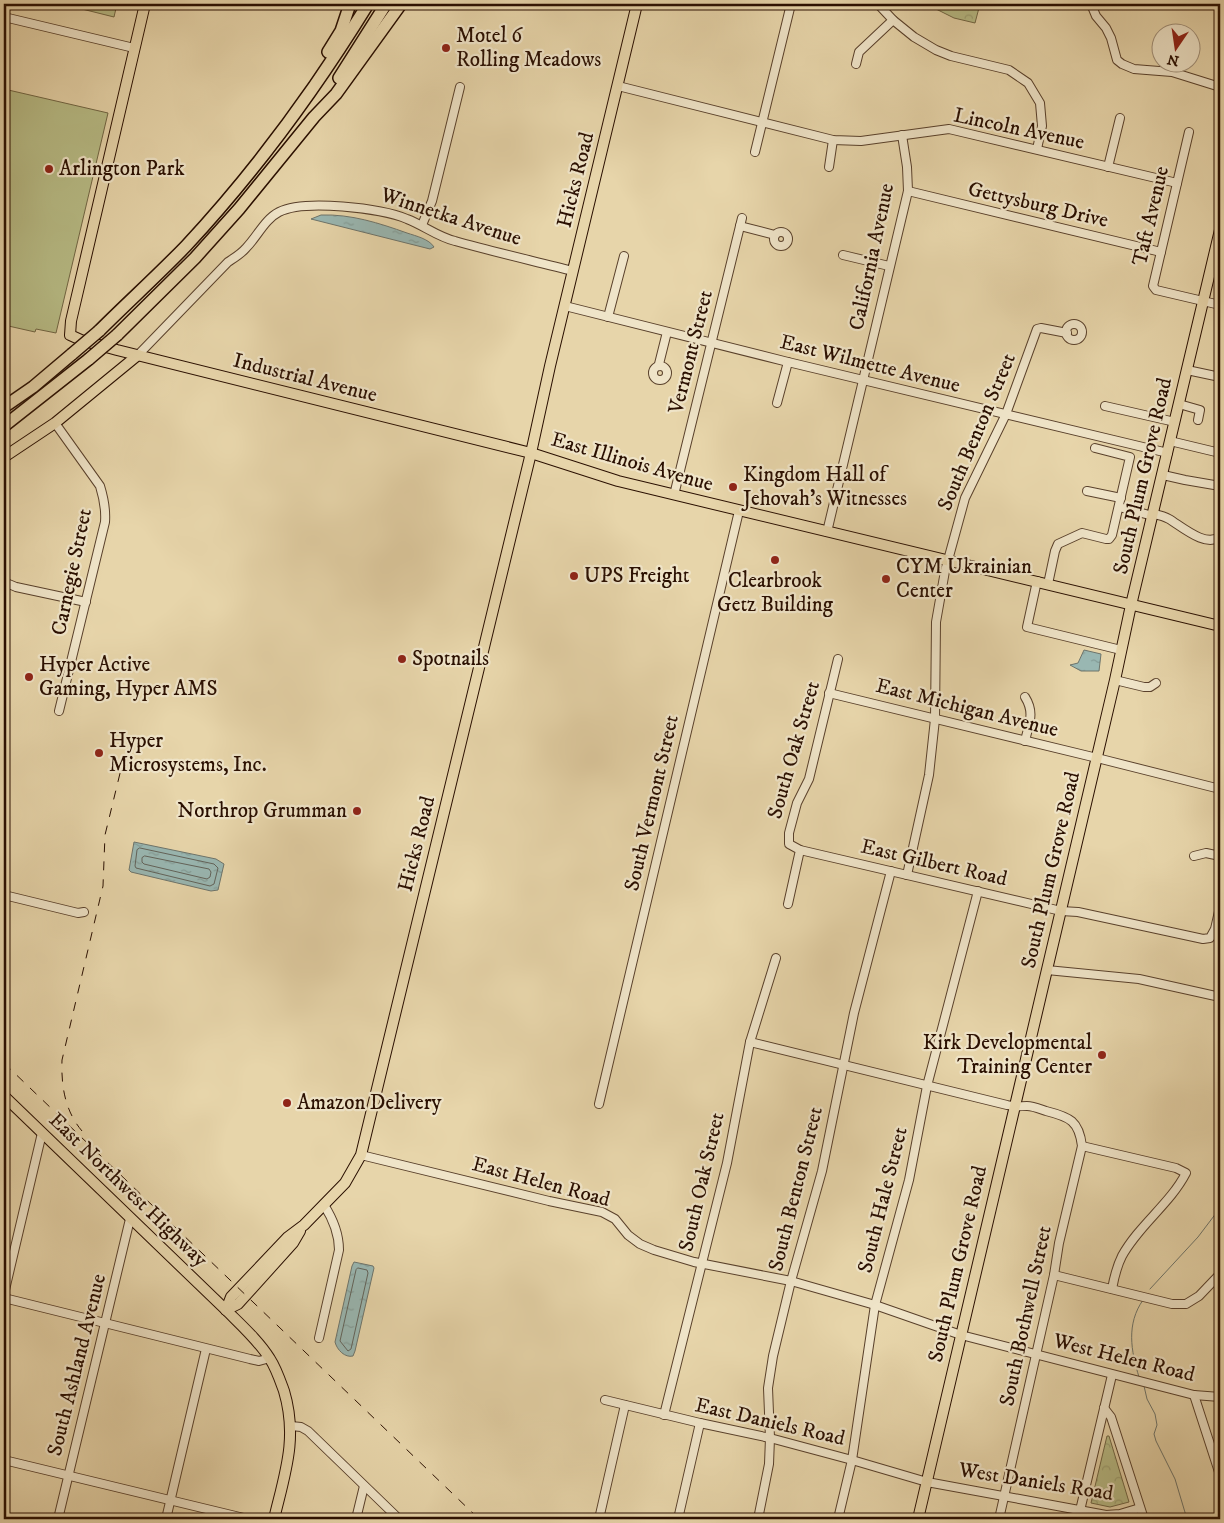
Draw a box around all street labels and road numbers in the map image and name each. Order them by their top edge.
street label: Lincoln Avenue [951,102,1087,156]
street label: Hicks Road [552,129,601,230]
street label: Taft Avenue [1127,163,1175,268]
street label: Gettysburg Drive [965,176,1111,234]
street label: California Avenue [844,181,900,333]
street label: Winnetka Avenue [376,182,525,252]
street label: Vermont Street [663,287,719,417]
street label: East Wilmette Avenue [777,329,963,399]
street label: Industrial Avenue [230,348,380,409]
street label: South Benton Street [932,349,1022,515]
street label: South Plum Grove Road [1108,375,1178,577]
street label: East Illinois Avenue [548,426,716,498]
street label: Carnegie Street [46,506,98,638]
street label: East Michigan Avenue [873,673,1061,743]
street label: South Oak Street [762,678,826,822]
street label: South Vermont Street [619,712,685,894]
street label: South Plum Grove Road [1016,769,1086,971]
street label: Hicks Road [393,793,442,894]
street label: East Gilbert Road [858,834,1010,893]
street label: South Benton Street [763,1104,829,1274]
street label: East Northwest Highway [43,1107,214,1273]
street label: South Oak Street [673,1110,731,1254]
street label: South Hale Street [852,1124,914,1276]
street label: East Helen Road [469,1151,613,1213]
street label: South Plum Grove Road [923,1163,993,1365]
street label: South Bothwell Street [994,1223,1058,1409]
street label: South Ashland Avenue [42,1271,112,1459]
street label: West Helen Road [1050,1328,1198,1388]
street label: East Daniels Road [693,1392,848,1452]
street label: West Daniels Road [956,1457,1116,1507]

